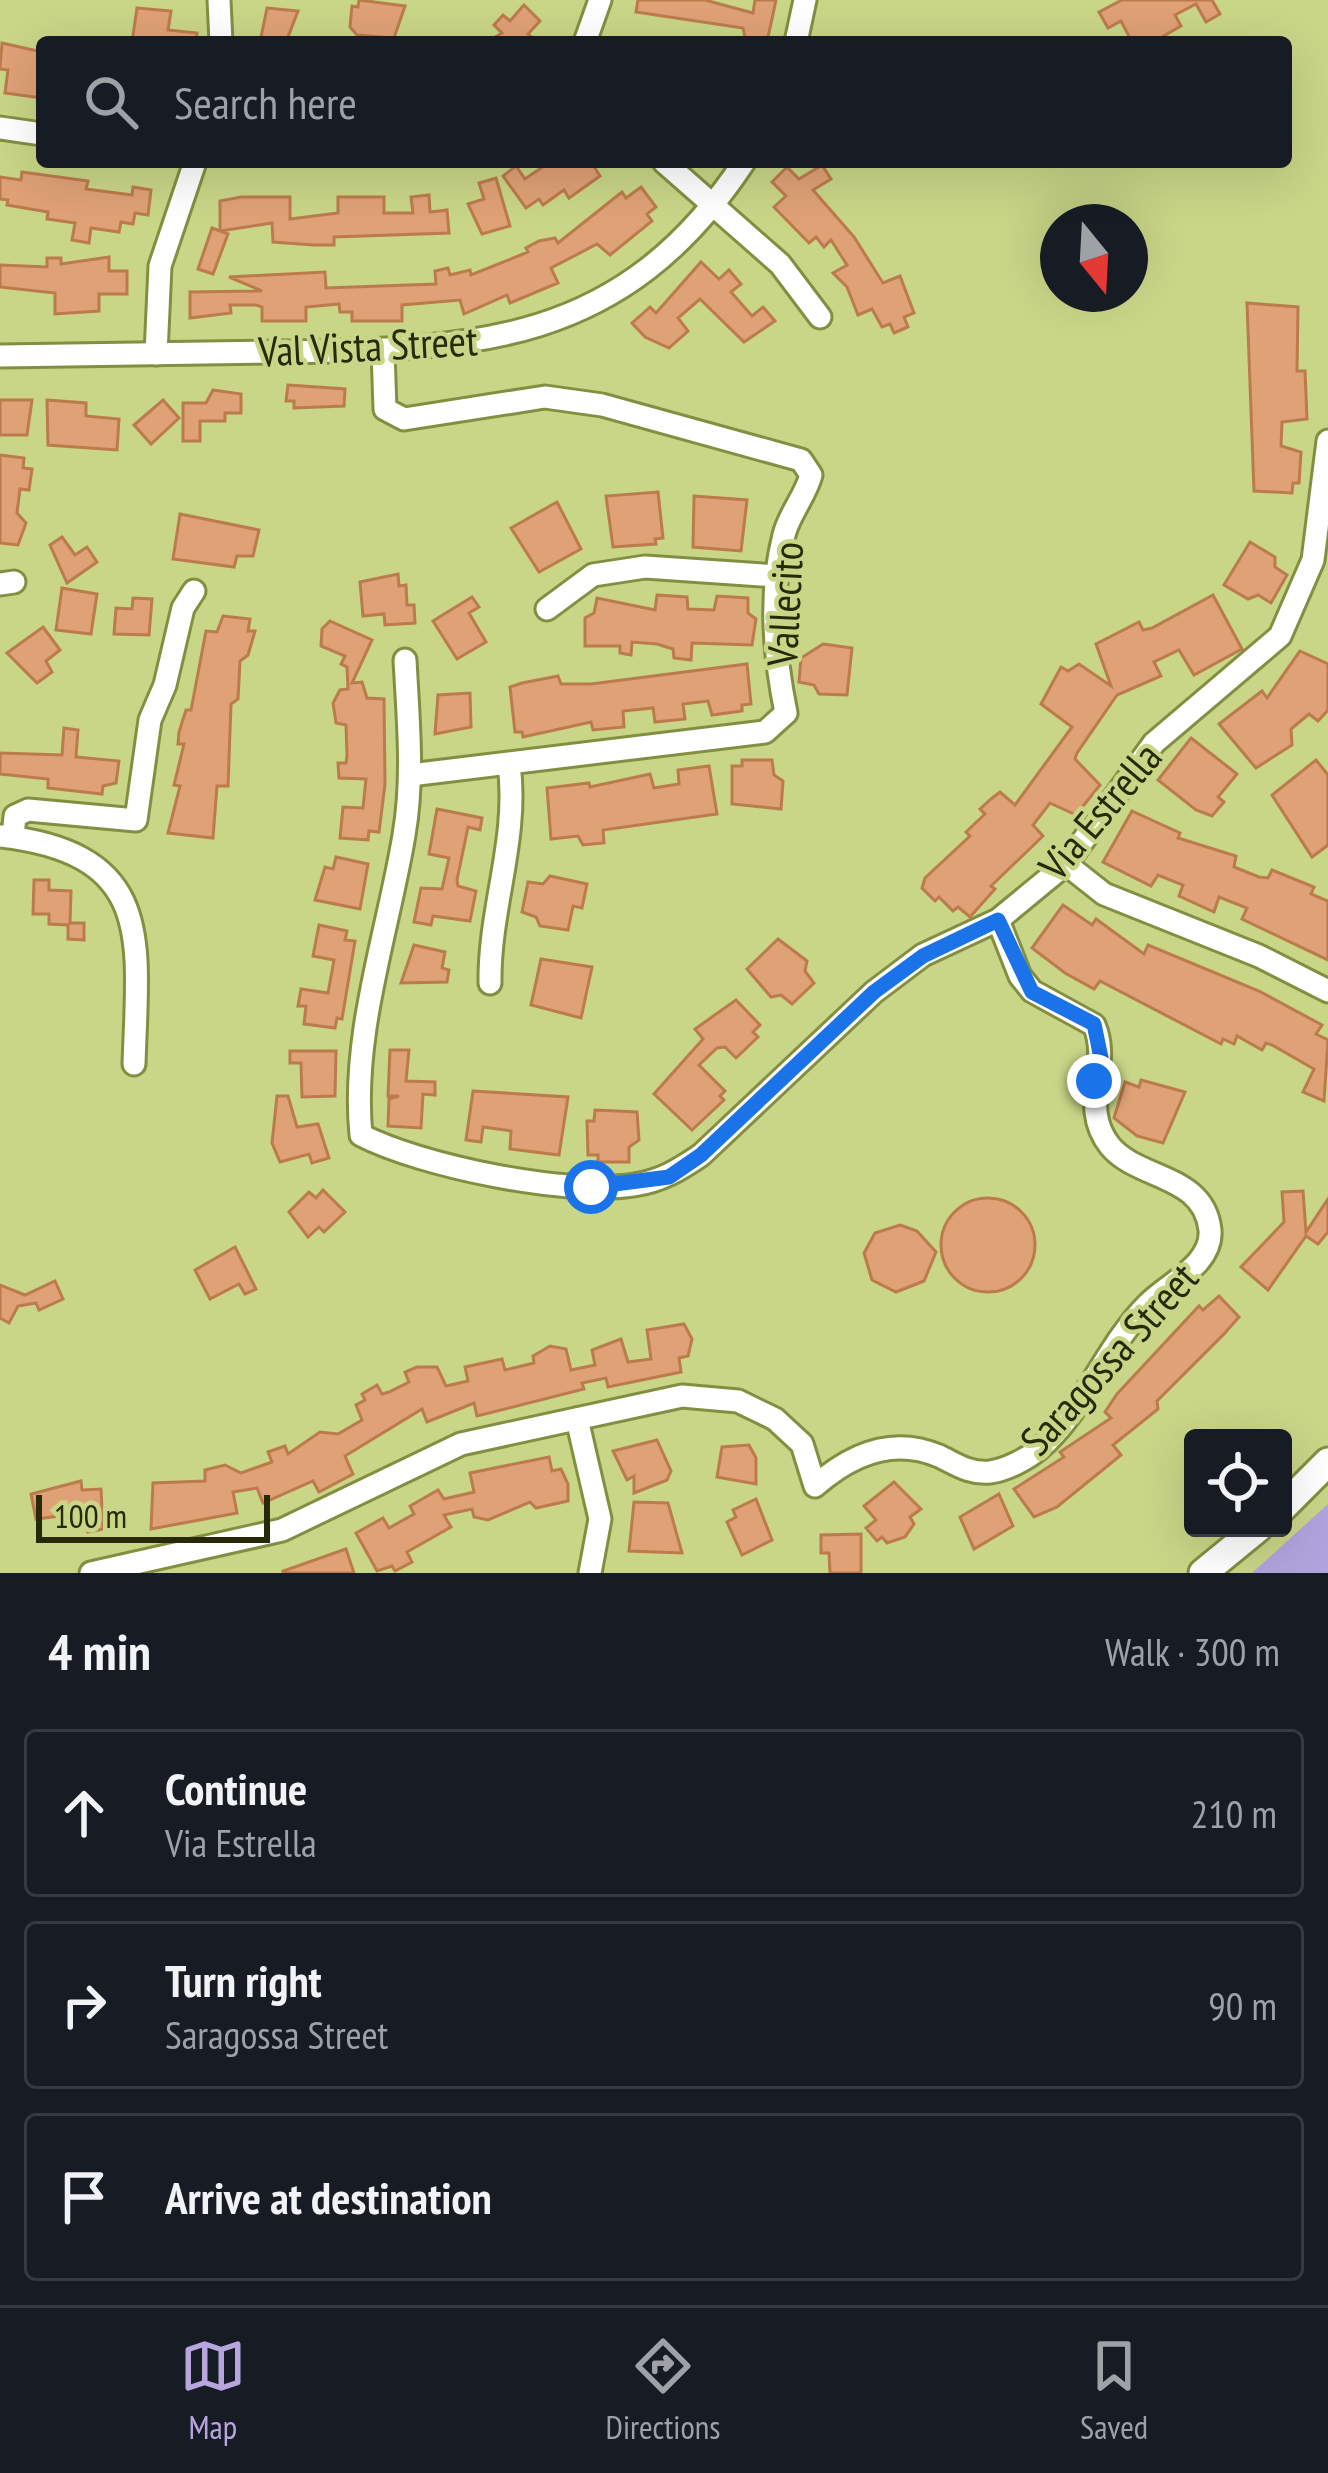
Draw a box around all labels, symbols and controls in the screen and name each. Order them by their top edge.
search box [36,36,1292,168]
icon: search [78,69,144,135]
text: Search here [174,73,357,131]
north arrow [1040,204,1148,312]
street label: Val Vista Street [256,312,479,379]
street label: Vallecito [754,540,815,669]
street label: Via Estrella [1025,730,1173,892]
route end [1067,1054,1121,1108]
route start [564,1160,618,1214]
street label: Saragossa Street [1008,1251,1210,1466]
map controls [1184,1429,1292,1537]
button: locate [1184,1429,1292,1537]
scale bar [36,1489,270,1542]
text: 100 m [54,1494,127,1537]
text: 4 min [48,1618,151,1684]
text: Walk · 300 m [1105,1626,1280,1677]
text: Continue [165,1759,307,1817]
icon: ahead [51,1780,117,1846]
text: 210 m [1191,1788,1277,1839]
text: Via Estrella [165,1817,317,1868]
text: Turn right [165,1951,322,2009]
icon: right [51,1972,117,2038]
text: 90 m [1208,1980,1277,2031]
text: Saragossa Street [165,2009,388,2060]
icon: arrive [51,2164,117,2230]
text: Arrive at destination [165,2168,492,2226]
tab: Map [180,2333,246,2448]
tab: Directions [606,2333,720,2448]
tab: Saved [1080,2333,1148,2448]

